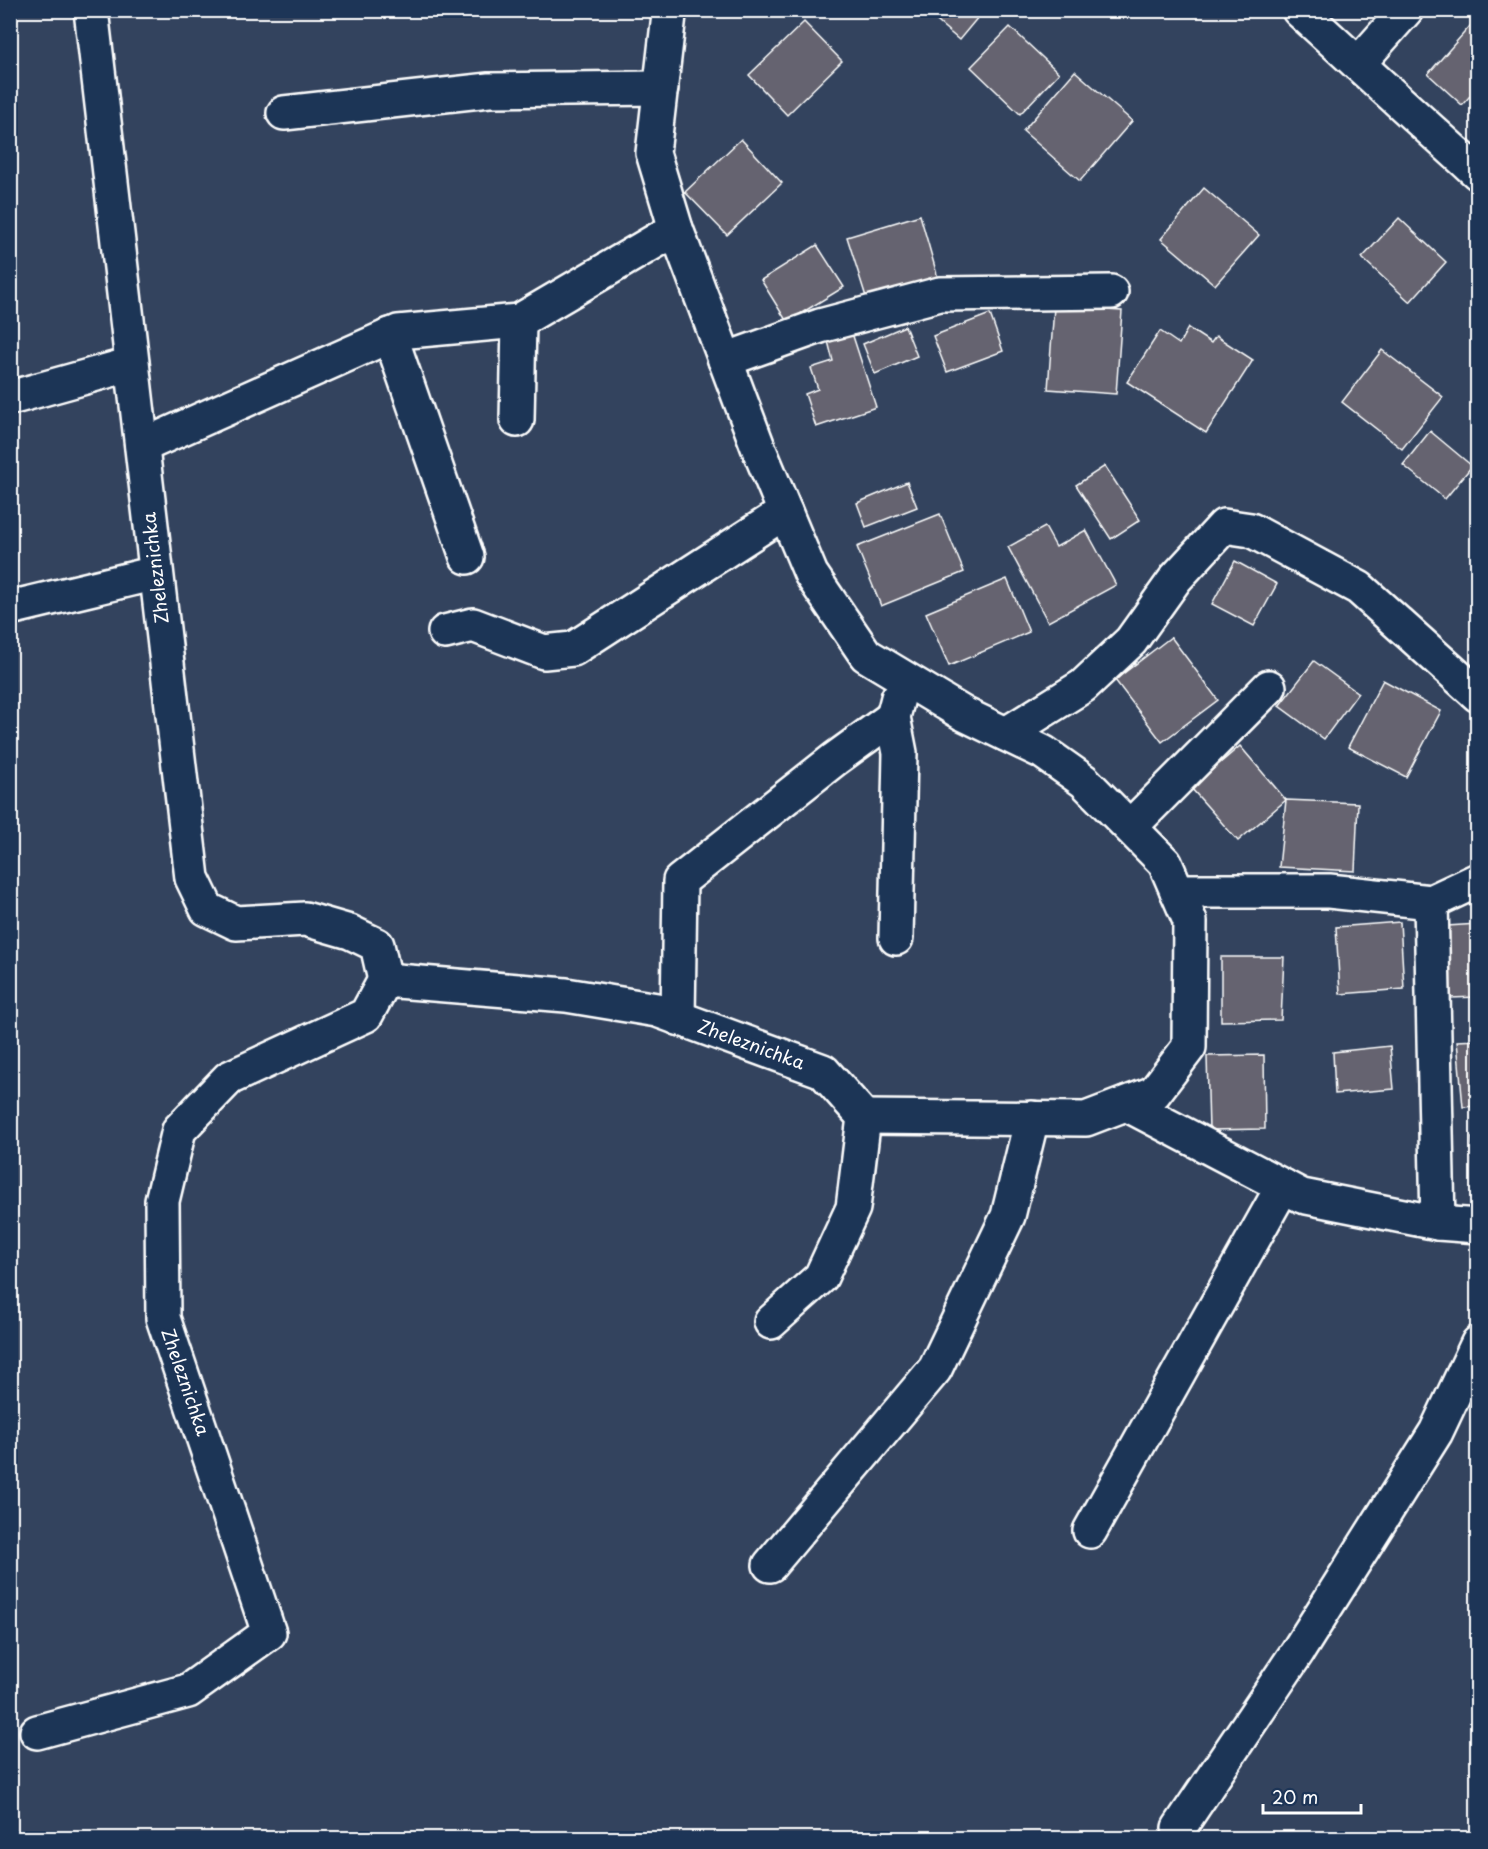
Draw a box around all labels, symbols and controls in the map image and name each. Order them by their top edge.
street label: Zheleznichka [134,510,175,626]
street label: Zheleznichka [694,1012,810,1076]
street label: Zheleznichka [155,1324,218,1440]
scale bar [1263,1777,1360,1815]
text: 20 m [1272,1783,1318,1810]

